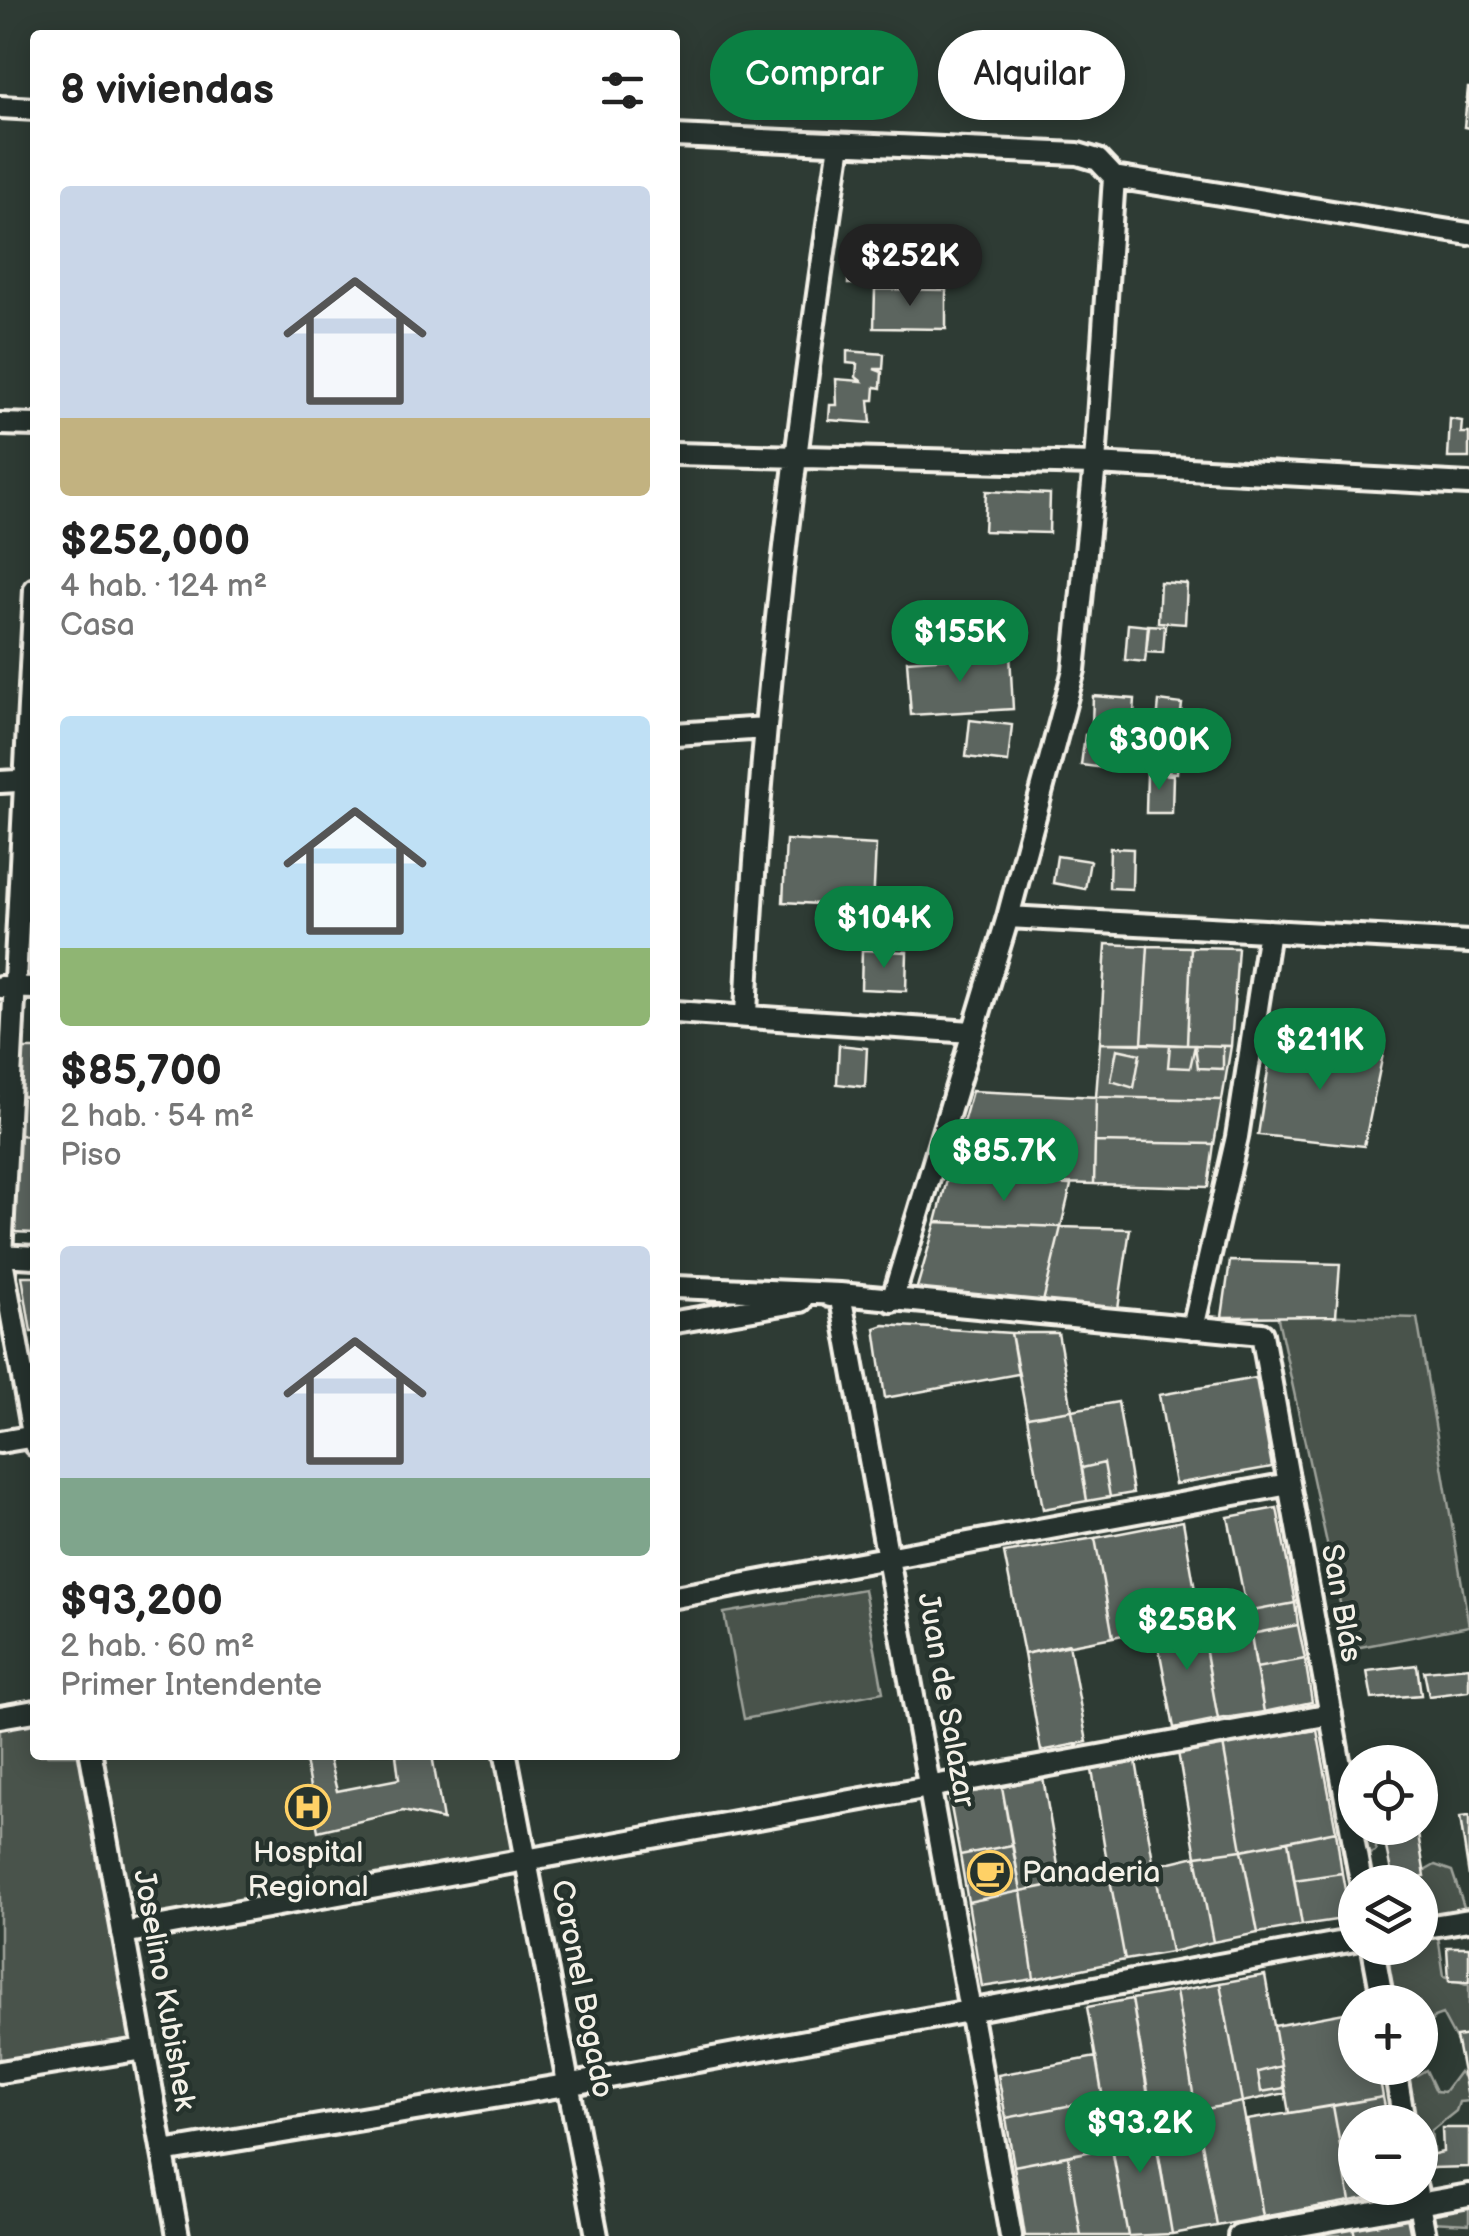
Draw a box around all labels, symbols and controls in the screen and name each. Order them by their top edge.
chip: Comprar [710,30,918,120]
chip: Alquilar [938,30,1125,120]
icon: filters [595,63,650,118]
text: 8 viviendas [60,65,274,116]
pin: $252K [840,224,980,309]
text: $252K [860,237,960,276]
icon: home [265,251,445,431]
text: $252,000 [60,516,250,567]
text: 4 hab. · 124 m² [60,567,267,606]
pin: $155K [890,600,1030,685]
text: Casa [60,606,135,645]
text: $155K [913,613,1007,652]
pin: $300K [1089,708,1229,793]
text: $300K [1108,721,1210,760]
icon: home [265,781,445,961]
pin: $104K [814,886,954,971]
text: $104K [836,899,932,938]
pin: $211K [1250,1008,1390,1093]
text: $211K [1276,1021,1364,1060]
text: $85,700 [60,1046,222,1097]
text: 2 hab. · 54 m² [60,1097,254,1136]
pin: $85.7K [923,1119,1085,1204]
text: $85.7K [951,1132,1057,1171]
text: Piso [60,1136,122,1175]
icon: home [265,1311,445,1491]
street label: San Blás [1313,1541,1369,1665]
text: $93,200 [60,1576,223,1627]
pin: $258K [1117,1588,1257,1673]
street label: Juan de Salazar [909,1590,983,1811]
text: $258K [1137,1601,1237,1640]
text: 2 hab. · 60 m² [60,1627,255,1666]
text: Primer Intendente [60,1666,322,1705]
map controls [1338,1745,1438,2205]
button: locate [1338,1745,1438,1845]
hospital icon: Hospital Regional [285,1784,331,1830]
place label: Hospital Regional [247,1835,369,1905]
cafe icon: Panaderia [967,1850,1013,1896]
place label: Panaderia [1022,1855,1160,1891]
button: layers [1338,1865,1438,1965]
street label: Joselino Kubishek [125,1867,203,2113]
street label: Coronel Bogado [543,1877,621,2101]
button: + [1338,1985,1438,2085]
pin: $93.2K [1059,2091,1221,2176]
text: $93.2K [1087,2104,1193,2143]
button: − [1338,2105,1438,2205]

